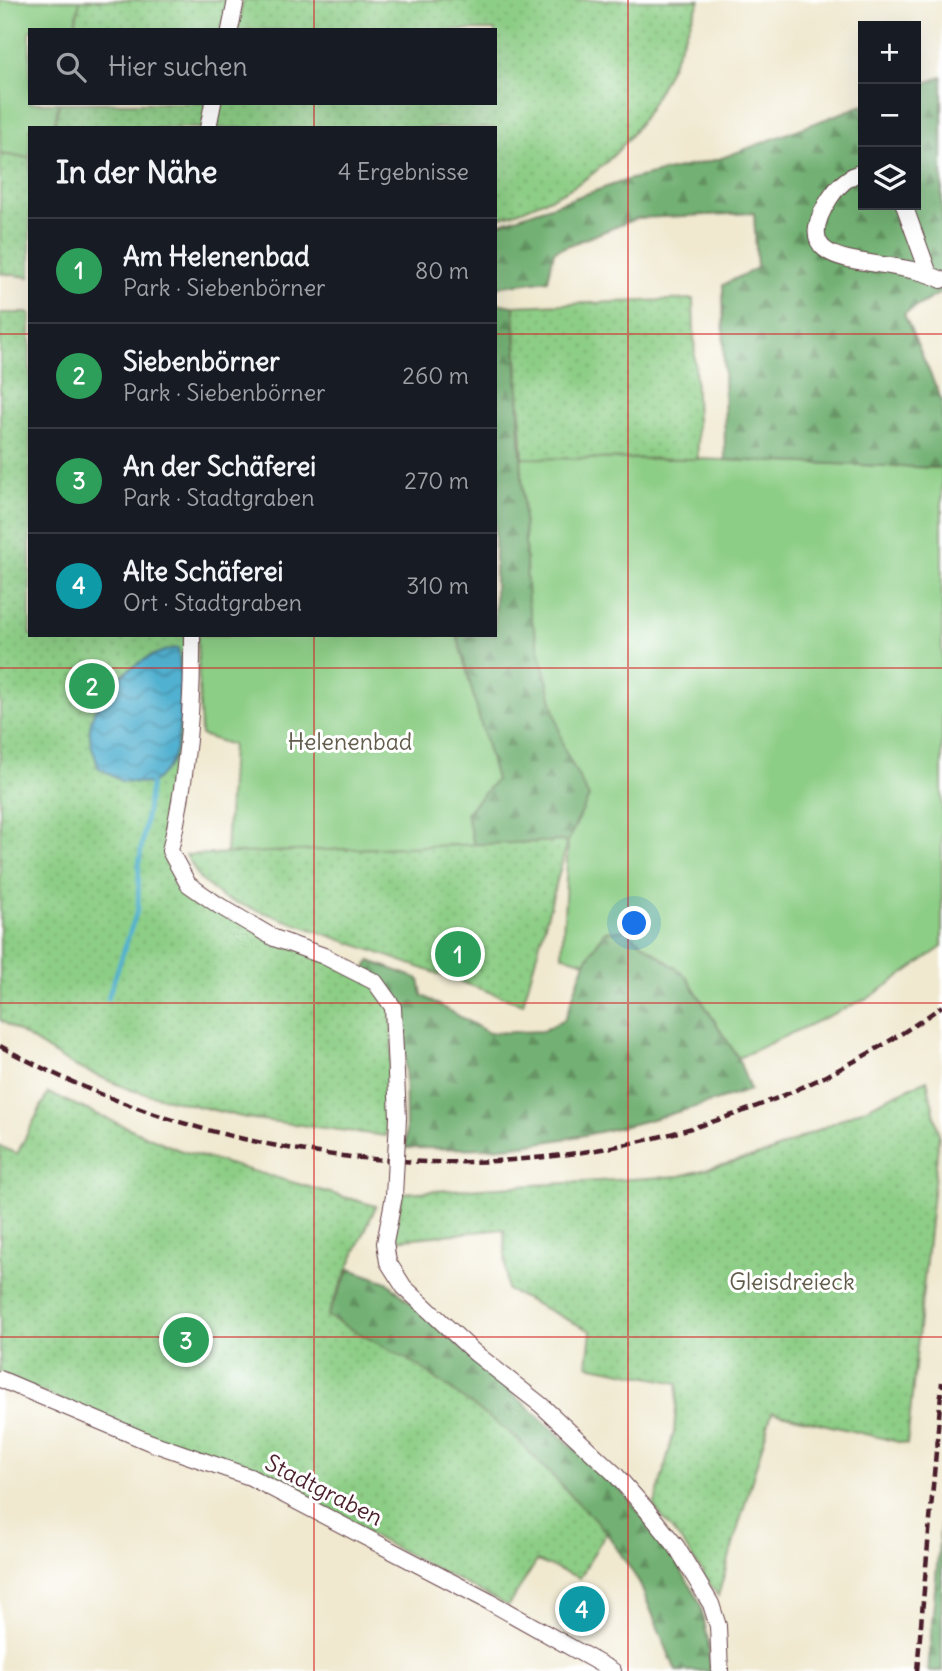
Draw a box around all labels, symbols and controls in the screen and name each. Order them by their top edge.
map controls [858,21,921,210]
button: + [858,21,921,84]
search box [28,28,497,105]
icon: search [52,48,90,86]
text: Hier suchen [108,50,248,83]
button: − [858,84,921,147]
button: layers [858,147,921,210]
text: In der Nähe [56,153,218,191]
text: 4 Ergebnisse [338,157,469,186]
text: Am Helenenbad [123,240,310,273]
text: 1 [74,256,84,285]
text: 80 m [415,256,469,285]
text: Park · Siebenbörner [123,273,325,302]
text: Siebenbörner [123,345,280,378]
text: 2 [73,361,85,390]
text: 260 m [402,361,469,390]
text: Park · Siebenbörner [123,378,325,407]
text: An der Schäferei [123,450,316,483]
text: 3 [72,466,86,495]
text: 270 m [404,466,469,495]
text: Park · Stadtgraben [123,483,315,512]
text: Alte Schäferei [123,555,283,588]
text: 4 [72,571,86,600]
text: 310 m [406,571,469,600]
text: Ort · Stadtgraben [123,588,302,617]
pin: 2 [69,660,115,712]
park label: Helenenbad [288,727,412,756]
your location [617,906,651,940]
pin: 1 [435,928,481,980]
park label: Gleisdreieck [729,1267,855,1296]
pin: 3 [163,1314,209,1366]
street label: Stadtgraben [261,1448,388,1532]
pin: 4 [559,1583,605,1635]

